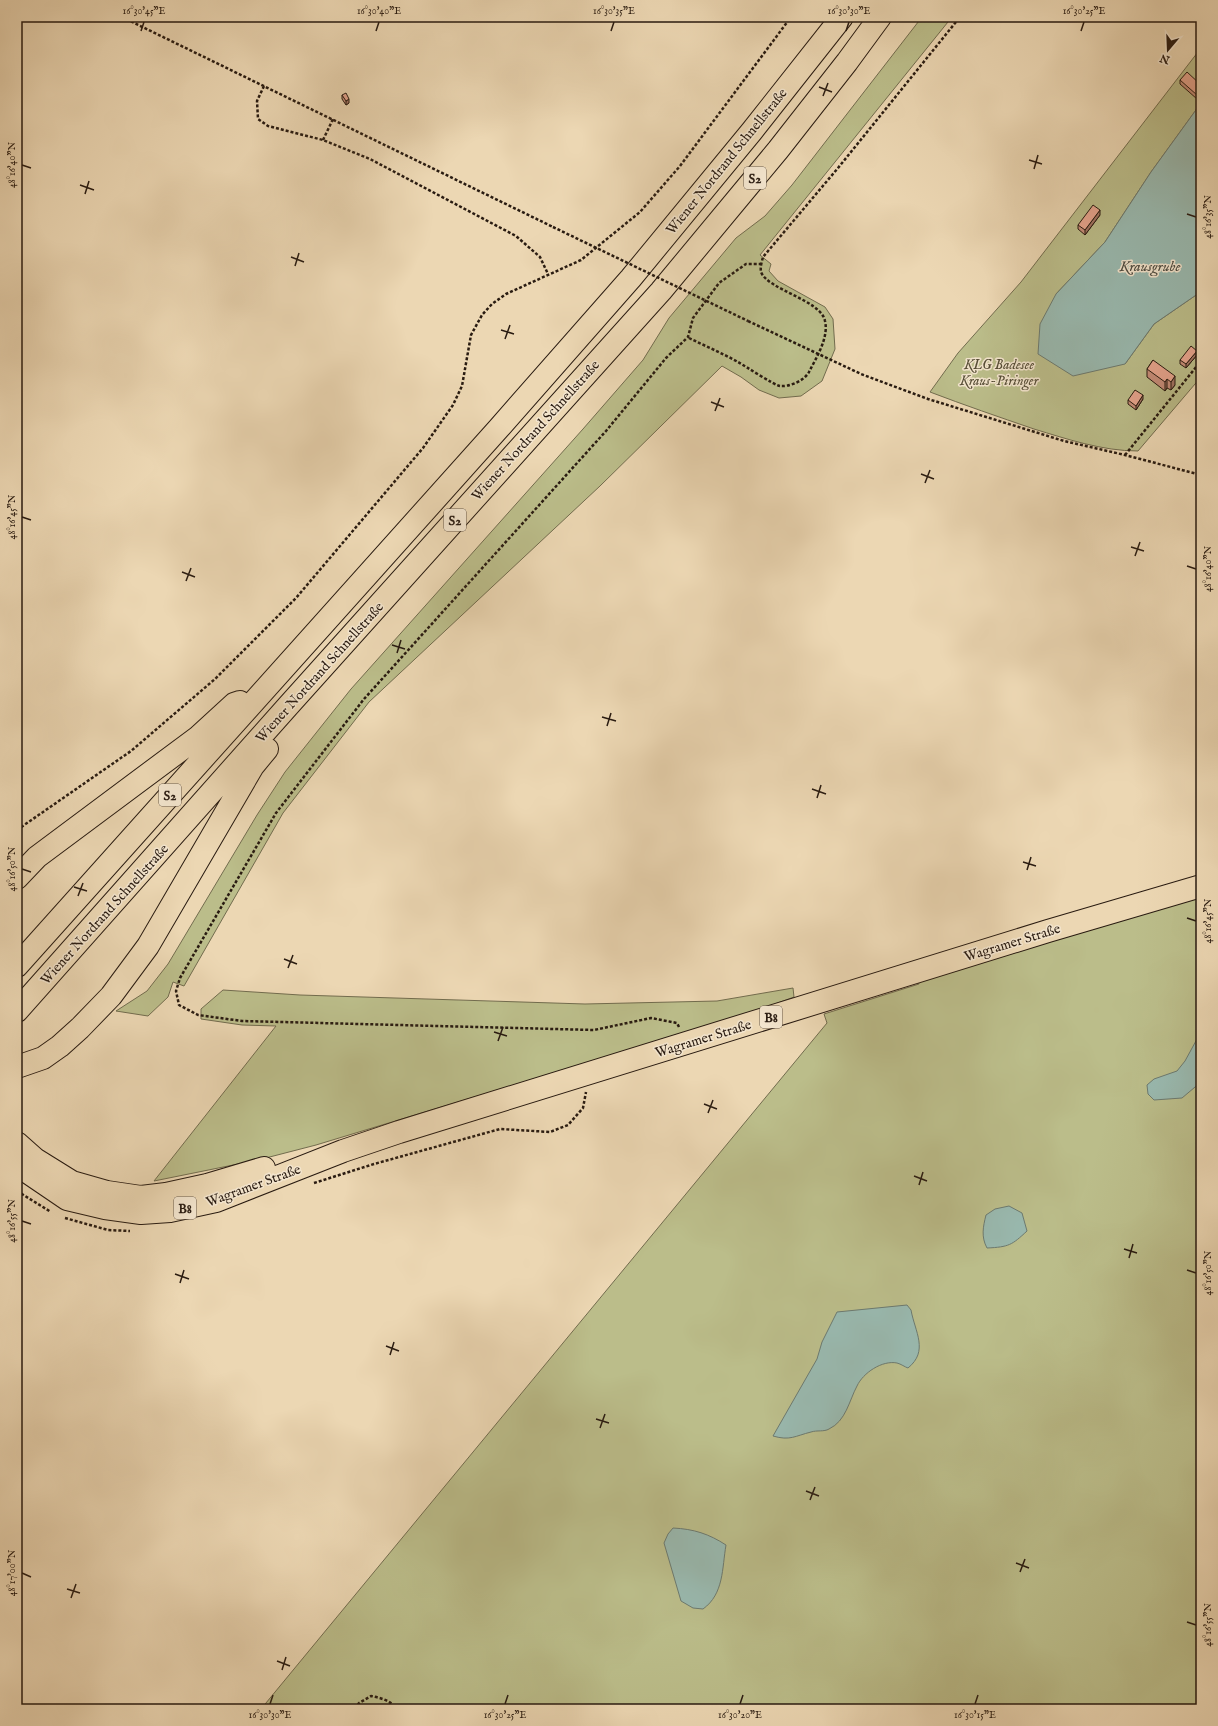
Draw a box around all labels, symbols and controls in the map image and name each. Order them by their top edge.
text: 16°30'45"E [123,5,166,18]
text: 16°30'40"E [357,5,401,18]
text: 16°30'35"E [593,5,635,18]
text: 16°30'30"E [827,5,871,18]
text: 16°30'25"E [1063,5,1105,18]
north arrow [1148,30,1188,70]
text: N [1158,50,1173,67]
street label: Wiener Nordrand Schnellstraße [662,84,792,239]
text: 48°16'40"N [6,142,19,188]
road number: S2 [744,167,766,189]
text: 48°16'35"N [1202,195,1215,239]
water label: Krausgrube [1119,257,1180,277]
street label: Wiener Nordrand Schnellstraße [468,356,604,505]
park label: KLG Badesee Kraus-Piringer [959,356,1039,391]
text: 48°16'45"N [6,494,19,539]
road number: S2 [444,509,466,531]
text: 48°16'40"N [1202,546,1215,592]
street label: Wiener Nordrand Schnellstraße [252,598,388,747]
road number: S2 [159,784,181,806]
street label: Wiener Nordrand Schnellstraße [37,840,173,989]
text: 48°16'50"N [6,846,19,891]
text: 48°16'45"N [1202,898,1215,943]
street label: Wagramer Straße [962,920,1063,966]
road number: B8 [760,1006,782,1028]
street label: Wagramer Straße [653,1016,754,1062]
street label: Wagramer Straße [203,1160,304,1211]
road number: B8 [174,1197,196,1219]
text: 48°16'55"N [6,1199,19,1243]
text: 48°16'50"N [1202,1250,1215,1295]
text: 48°17'00"N [6,1549,19,1596]
text: 48°16'55"N [1202,1603,1215,1647]
text: 16°30'30"E [248,1709,292,1722]
text: 16°30'25"E [484,1709,526,1722]
text: 16°30'20"E [718,1709,762,1722]
text: 16°30'15"E [954,1709,996,1722]

